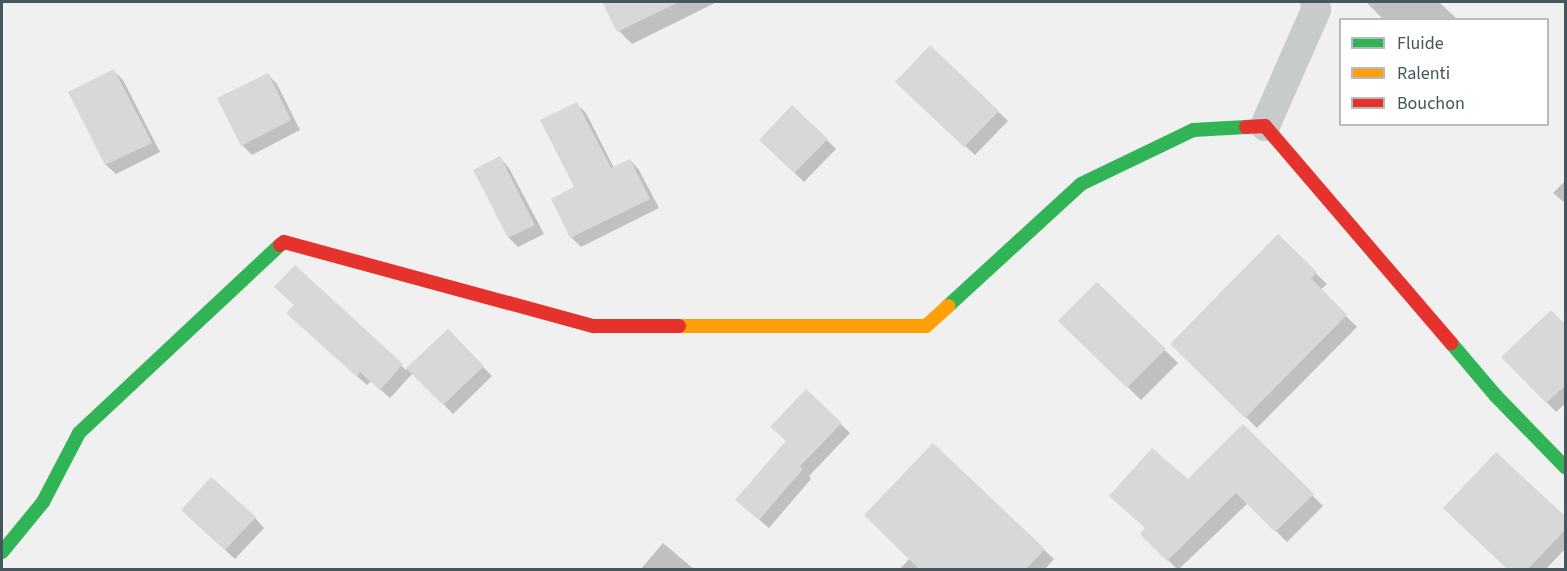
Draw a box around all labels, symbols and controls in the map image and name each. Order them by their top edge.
legend [1339,18,1549,126]
text: Fluide [1397,31,1444,56]
text: Ralenti [1397,61,1450,86]
text: Bouchon [1397,91,1465,116]

